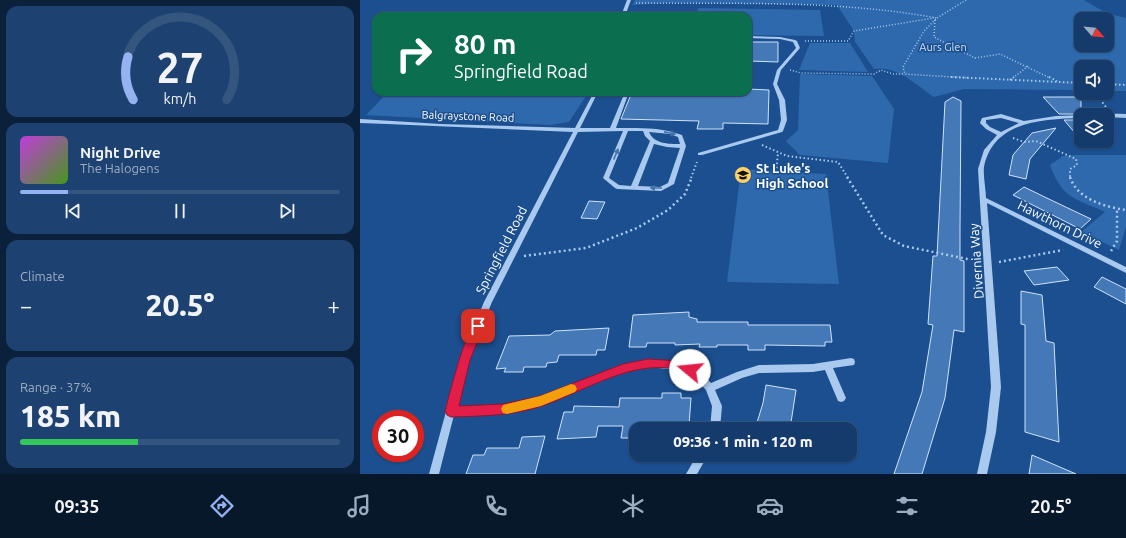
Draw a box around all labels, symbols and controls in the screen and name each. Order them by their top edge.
north arrow [1074,12,1114,52]
map controls [1074,12,1114,148]
icon: right [388,28,440,80]
text: 80 m [454,28,516,59]
park label: Aurs Glen [919,41,967,53]
text: 27 [157,43,203,90]
button: sound [1074,60,1114,100]
text: Springfield Road [454,61,588,81]
text: km/h [164,90,196,106]
street label: Balgraystone Road [421,108,515,124]
button: layers [1074,108,1114,148]
one-way arrow [663,130,676,136]
text: Night Drive [80,144,161,161]
one-way arrow [613,148,619,160]
text: The Halogens [80,161,159,175]
place label: St Luke's High School [756,161,828,190]
school or university icon: St Luke's High School [733,165,753,185]
one-way arrow [649,185,662,191]
street label: Hawthorn Drive [1016,198,1104,250]
icon: previous [62,200,84,222]
icon: pause [169,200,191,222]
icon: next [276,200,298,222]
street label: Springfield Road [473,204,529,296]
street label: Divernia Way [966,223,986,299]
text: Climate [20,269,65,283]
text: 20.5° [145,288,215,322]
text: − [20,293,32,318]
text: + [328,293,340,318]
pin [461,309,495,343]
icon: arrive [467,315,489,337]
position arrow [669,349,711,391]
text: Range · 37% [20,380,92,394]
text: 185 km [20,399,121,433]
speed limit sign: 30 [372,410,424,462]
text: 09:36 · 1 min · 120 m [673,433,813,450]
icon: directions [208,492,236,520]
icon: music [345,492,373,520]
icon: phone [482,492,510,520]
icon: climate [619,492,647,520]
icon: car [756,492,784,520]
icon: filters [893,492,921,520]
text: 09:35 [54,496,100,516]
text: 20.5° [1030,496,1071,516]

